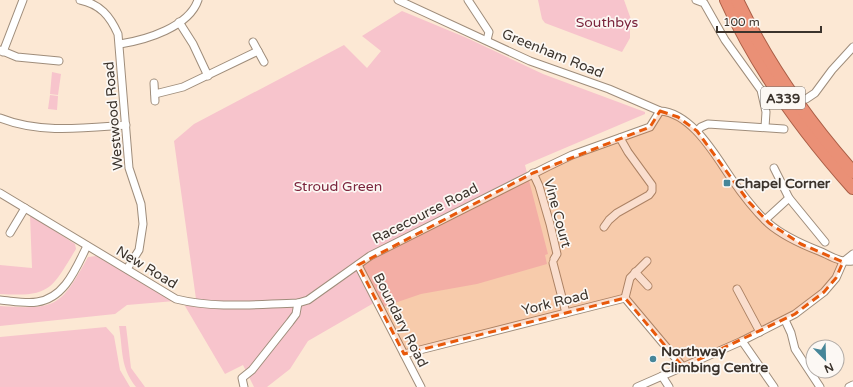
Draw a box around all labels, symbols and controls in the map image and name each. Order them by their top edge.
scale bar [717,8,821,34]
park label: Southbys [576,14,639,31]
text: 100 m [723,15,760,29]
street label: Greenham Road [499,25,606,82]
street label: Westwood Road [100,61,127,171]
road number: A339 [761,87,805,109]
place label: Chapel Corner [735,175,831,192]
street label: Vine Court [540,177,575,250]
park label: Stroud Green [294,178,382,195]
marker: Chapel Corner [722,178,732,188]
street label: Racecourse Road [369,179,481,247]
street label: New Road [113,242,181,292]
street label: Boundary Road [369,270,432,370]
street label: York Road [520,286,590,319]
north arrow [805,339,845,379]
place label: Northway Climbing Centre [661,343,768,376]
marker: Northway Climbing Centre [648,354,658,364]
text: N [822,360,835,375]

